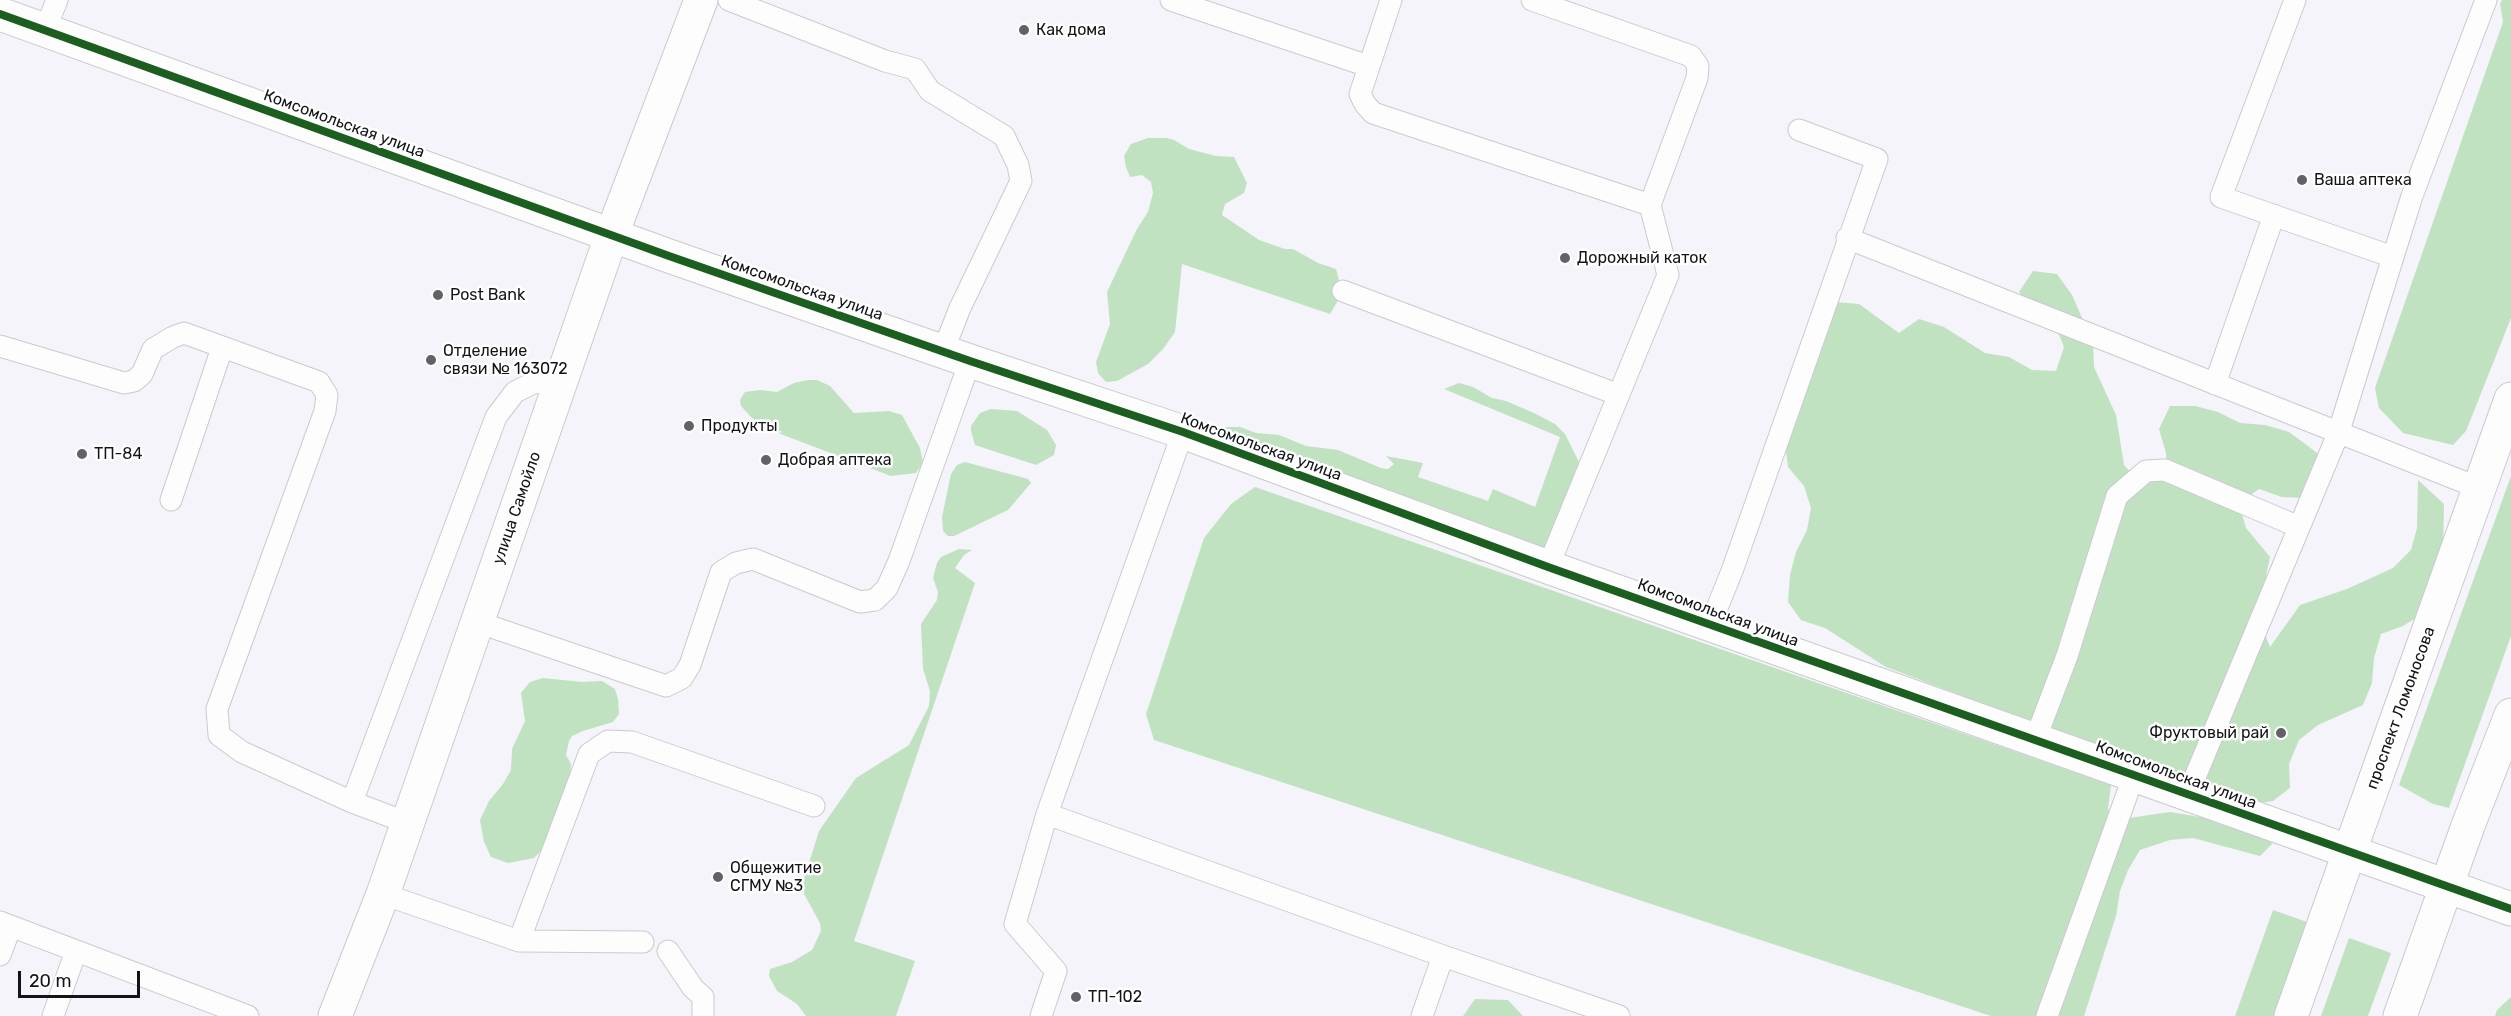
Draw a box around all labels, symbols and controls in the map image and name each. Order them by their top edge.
place label: Как дома [1036,20,1106,40]
marker: Как дома [1017,23,1031,37]
street label: Комсомольская улица [261,86,427,162]
place label: Ваша аптека [2314,170,2412,190]
marker: Ваша аптека [2295,173,2309,187]
place label: Дорожный каток [1577,248,1707,268]
street label: Комсомольская улица [718,251,886,325]
marker: Дорожный каток [1558,251,1572,265]
place label: Post Bank [450,285,525,305]
marker: Post Bank [431,288,445,302]
place label: Отделение связи № 163072 [443,341,568,379]
marker: Отделение связи № 163072 [424,353,438,367]
street label: Комсомольская улица [1178,409,1344,485]
place label: Продукты [701,416,778,436]
marker: Продукты [682,419,696,433]
place label: ТП-84 [94,444,142,464]
marker: ТП-84 [75,447,89,461]
street label: улица Самойло [489,449,545,567]
place label: Добрая аптека [778,450,892,470]
marker: Добрая аптека [759,453,773,467]
street label: Комсомольская улица [1635,575,1801,651]
street label: проспект Ломоносова [2363,624,2439,792]
place label: Фруктовый рай [2149,723,2269,743]
marker: Фруктовый рай [2274,726,2288,740]
street label: Комсомольская улица [2093,737,2259,813]
place label: Общежитие СГМУ №3 [730,858,822,896]
marker: Общежитие СГМУ №3 [711,870,725,884]
scale bar [21,959,142,997]
text: 20 m [29,970,71,992]
place label: ТП-102 [1088,987,1142,1007]
marker: ТП-102 [1069,990,1083,1004]

